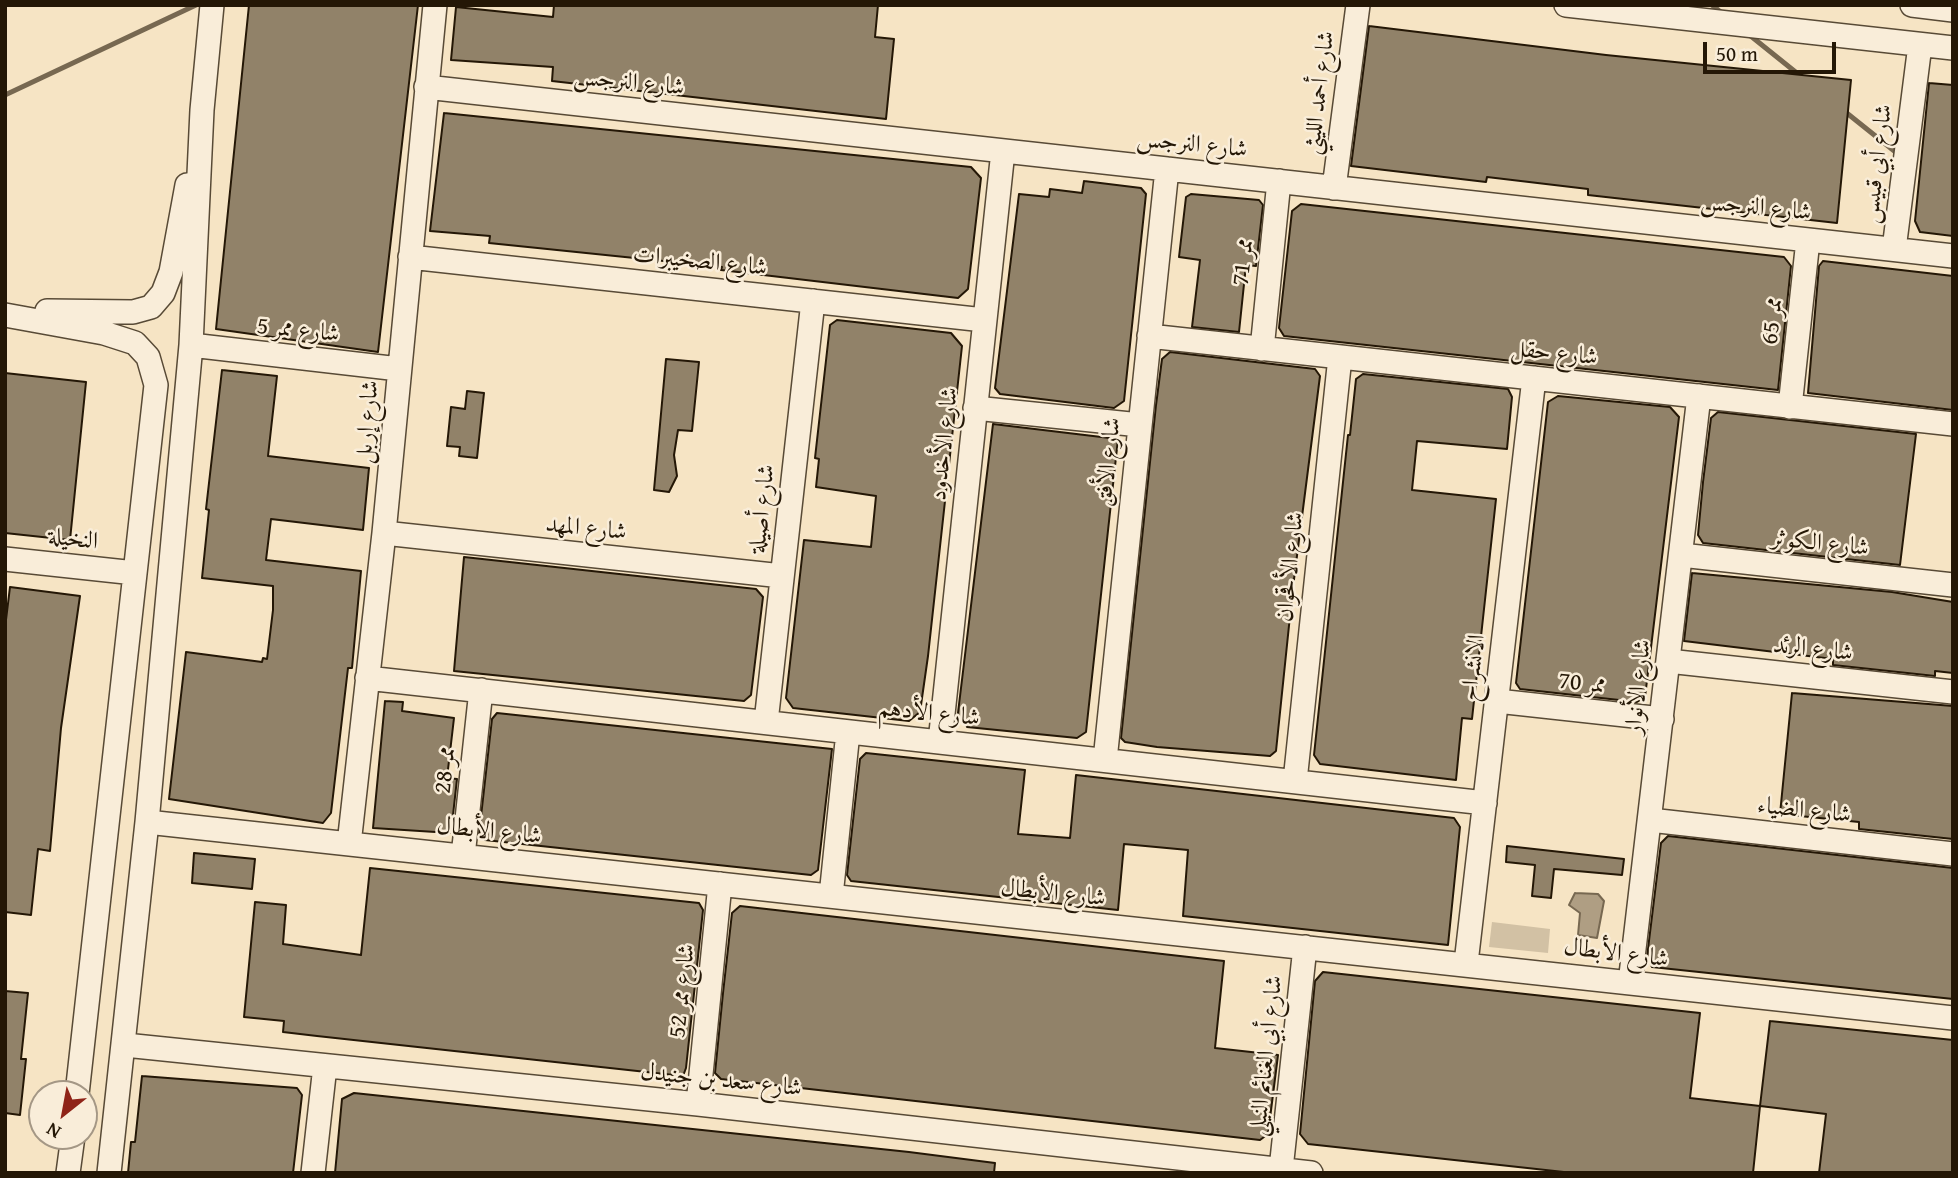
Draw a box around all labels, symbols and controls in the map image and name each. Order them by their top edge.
scale bar [1706,28,1839,72]
street label: شارع أحمد الليثي [1298,30,1342,156]
text: 50 m [1716,38,1758,69]
street label: شارع النرجس [572,63,686,103]
street label: شارع أبي قبيس [1856,103,1900,225]
street label: شارع النرجس [1135,125,1249,165]
street label: شارع النرجس [1699,188,1813,228]
street label: ممر 71 [1227,237,1261,287]
street label: شارع الصخيبرات [631,241,769,283]
street label: ممر 65 [1756,296,1790,346]
street label: شارع ممر 5 [255,312,341,350]
street label: شارع حقل [1509,335,1599,373]
street label: شارع إربل [350,379,386,465]
street label: شارع الأخدود [925,386,965,502]
street label: شارع الأفق [1090,416,1128,508]
street label: شارع أصيلة [744,463,782,555]
street label: شارع المهد [544,510,628,548]
street label: شارع الأقحوان [1271,511,1311,623]
street label: النخيلة [47,523,99,557]
street label: شارع الكوثر [1770,525,1870,563]
street label: شارع الرئد [1772,631,1854,669]
street label: الانشراح [1456,633,1492,703]
street label: شارع الأنوار [1620,638,1658,736]
street label: ممر 70 [1557,667,1607,701]
street label: شارع الأدهم [877,694,981,734]
street label: ممر 28 [429,745,463,795]
street label: شارع الضياء [1756,792,1852,830]
street label: شارع الأبطال [435,812,543,852]
street label: شارع الأبطال [999,874,1107,914]
street label: شارع الأبطال [1562,933,1670,975]
street label: شارع ممر 52 [664,943,702,1039]
street label: شارع أبي الغنائم النيلي [1244,974,1290,1138]
street label: شارع سعد بن جنيدل [639,1058,803,1104]
north arrow [28,1080,98,1150]
text: N [41,1116,66,1147]

